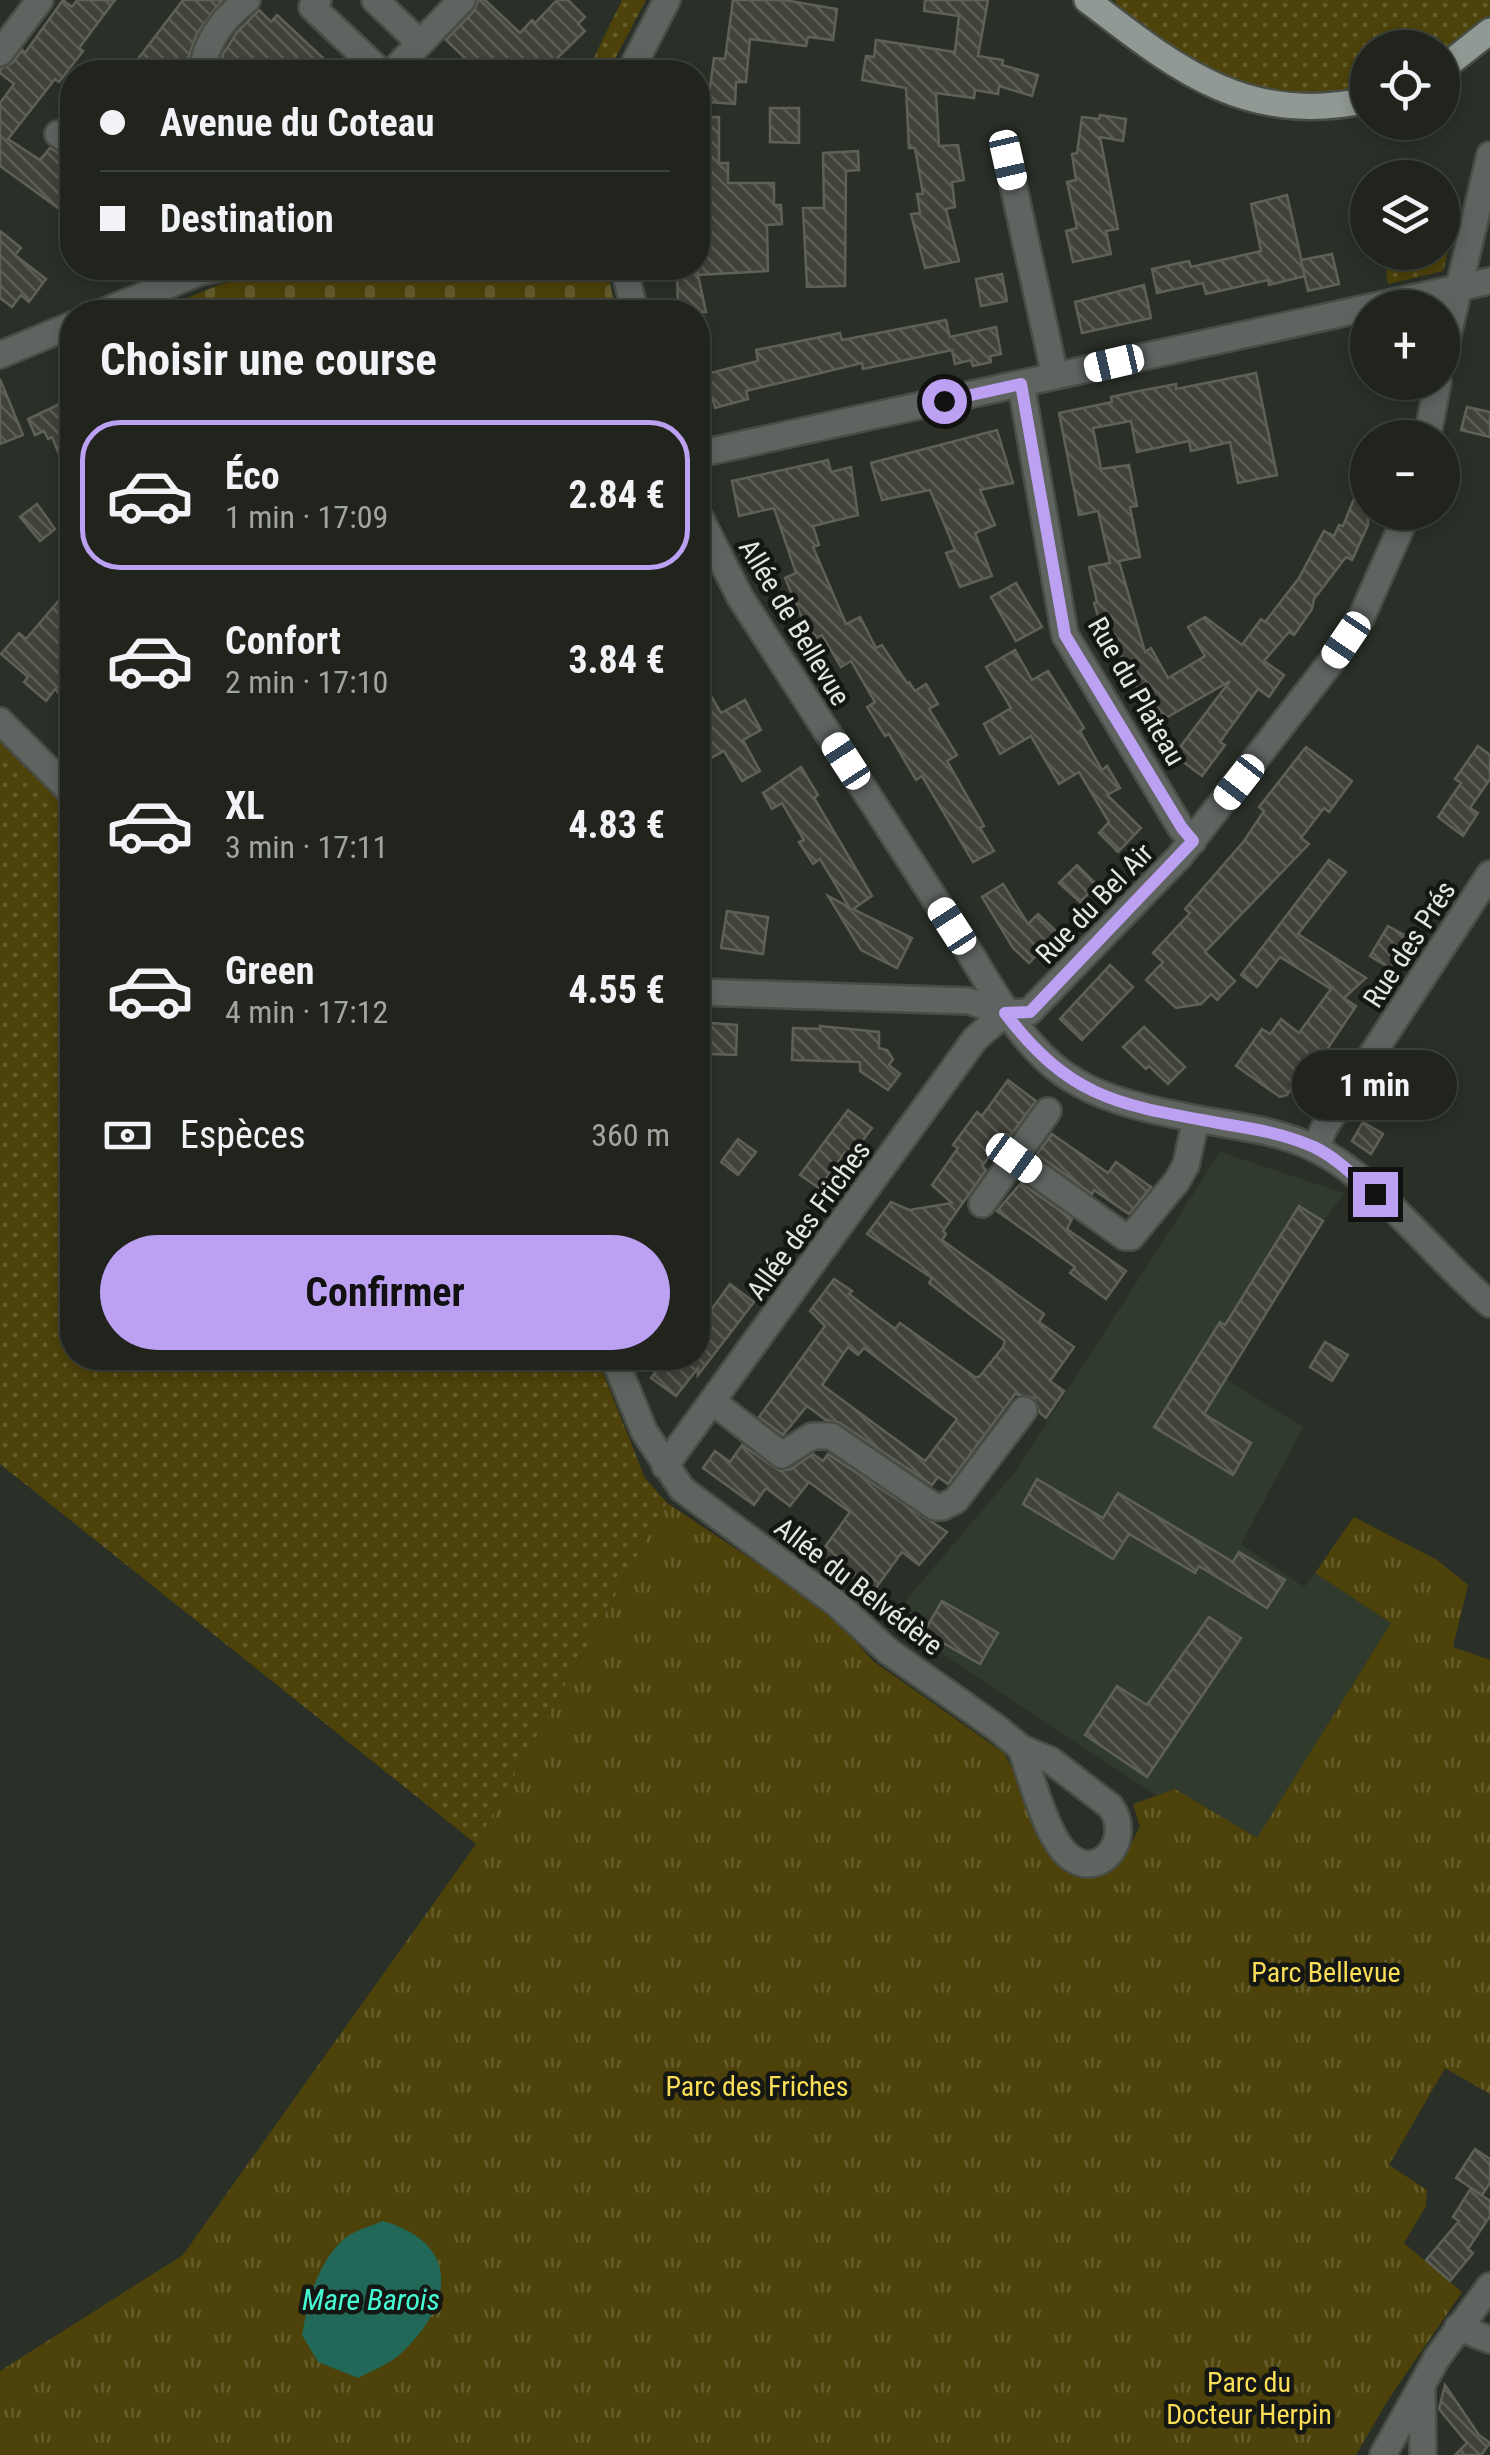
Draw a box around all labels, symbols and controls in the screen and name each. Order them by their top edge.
map controls [1350,30,1460,530]
button: locate [1350,30,1460,140]
text: Avenue du Coteau [160,101,434,145]
car [987,127,1029,193]
button: layers [1350,160,1460,270]
text: Destination [160,197,334,241]
button: + [1350,290,1460,400]
text: Choisir une course [100,333,437,386]
car [1081,342,1147,384]
route start [922,379,967,424]
button: − [1350,420,1460,530]
icon: car [105,450,195,540]
text: Éco [225,454,280,498]
text: 2.84 € [568,473,665,517]
text: 1 min · 17:09 [225,498,388,536]
street label: Allée de Bellevue [732,533,857,711]
car [1317,607,1375,673]
street label: Rue du Plateau [1081,611,1192,771]
icon: car [105,615,195,705]
text: Confort [225,619,341,663]
text: 3.84 € [568,638,665,682]
text: 2 min · 17:10 [225,663,388,701]
car [817,728,875,794]
car [1209,749,1269,815]
icon: car [105,780,195,870]
text: XL [225,784,264,828]
text: 4.83 € [568,803,665,847]
text: 3 min · 17:11 [225,828,388,866]
street label: Rue du Bel Air [1029,836,1160,970]
street label: Rue des Prés [1356,875,1462,1014]
car [923,893,981,959]
icon: car [105,945,195,1035]
text: Green [225,949,315,993]
text: 4.55 € [568,968,665,1012]
text: 4 min · 17:12 [225,993,388,1031]
callout: 1 min [1292,1049,1458,1119]
text: 1 min [1339,1066,1410,1104]
icon: cash [100,1108,155,1163]
text: Espèces [180,1113,305,1157]
text: 360 m [591,1116,670,1154]
car [981,1128,1047,1188]
street label: Allée des Friches [740,1134,877,1306]
route end [1353,1172,1398,1217]
button: Confirmer [100,1235,670,1350]
street label: Allée du Belvédère [768,1511,949,1662]
park label: Parc Bellevue [1251,1956,1401,1989]
park label: Parc des Friches [665,2070,849,2103]
water label: Mare Barois [302,2282,440,2317]
park label: Parc du Docteur Herpin [1166,2366,1332,2431]

